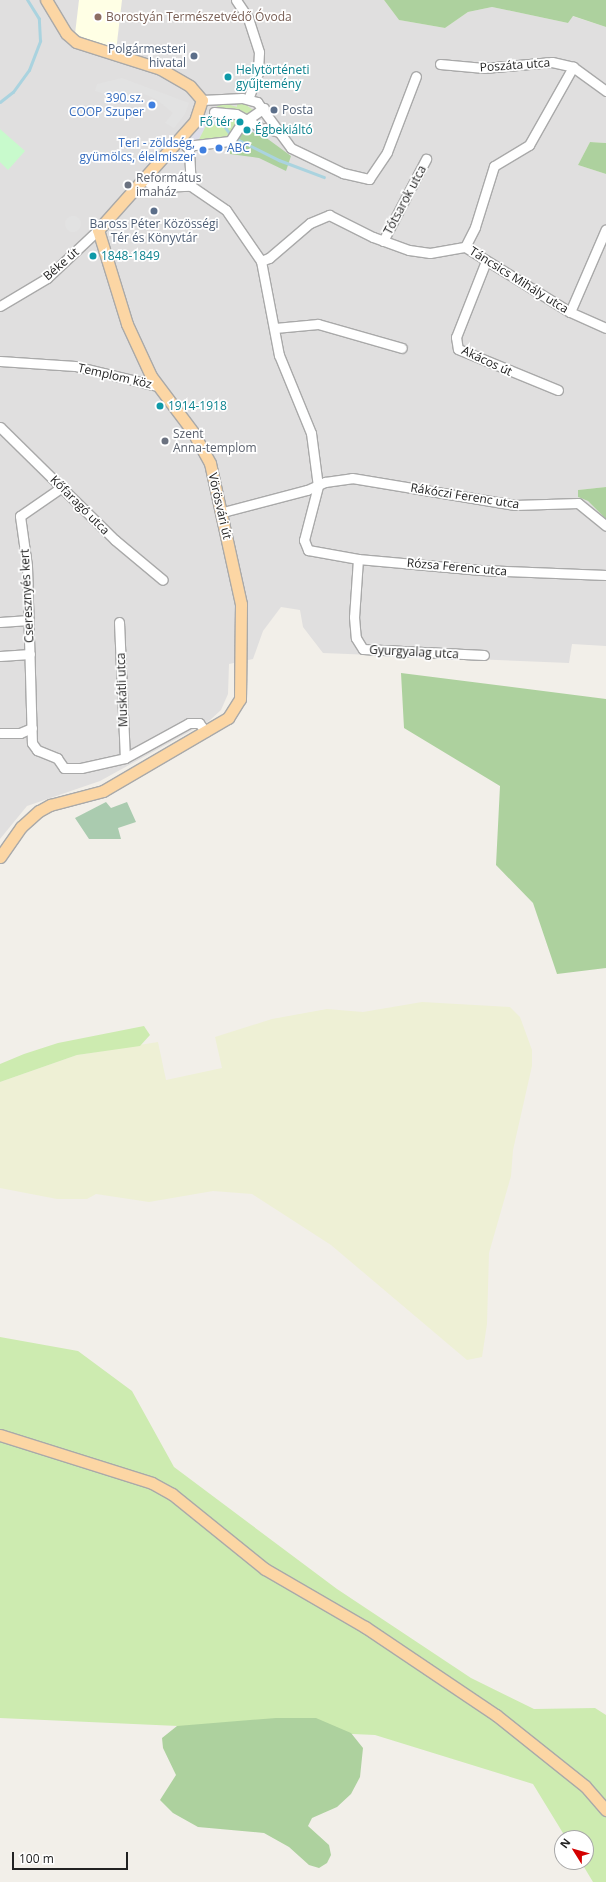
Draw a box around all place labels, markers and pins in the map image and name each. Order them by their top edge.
place label: Borostyán Természetvédő Óvoda [106,10,292,24]
marker: Borostyán Természetvédő Óvoda [93,12,103,22]
place label: Polgármesteri hivatal [108,42,186,70]
marker: Polgármesteri hivatal [189,51,199,61]
place label: Helytörténeti gyűjtemény [236,63,309,91]
marker: Helytörténeti gyűjtemény [223,72,233,82]
place label: 390.sz. COOP Szuper [69,91,144,119]
marker: 390.sz. COOP Szuper [147,100,157,110]
place label: Posta [282,103,313,117]
marker: Posta [269,105,279,115]
place label: Fő tér [200,115,232,129]
marker: Fő tér [235,117,245,127]
place label: Égbekiáltó [255,123,313,137]
marker: Égbekiáltó [242,125,252,135]
place label: Teri - zöldség, gyümölcs, élelmiszer [79,136,195,164]
place label: ABC [227,141,250,155]
marker: ABC [214,143,224,153]
marker: Teri - zöldség, gyümölcs, élelmiszer [198,145,208,155]
place label: Református imaház [136,171,201,199]
marker: Református imaház [123,180,133,190]
marker: Baross Péter Közösségi Tér és Könyvtár [149,206,159,216]
place label: Baross Péter Közösségi Tér és Könyvtár [89,217,219,245]
place label: 1848-1849 [101,249,160,263]
marker: 1848-1849 [88,251,98,261]
place label: 1914-1918 [168,399,227,413]
marker: 1914-1918 [155,401,165,411]
place label: Szent Anna-templom [173,427,257,455]
marker: Szent Anna-templom [160,436,170,446]

